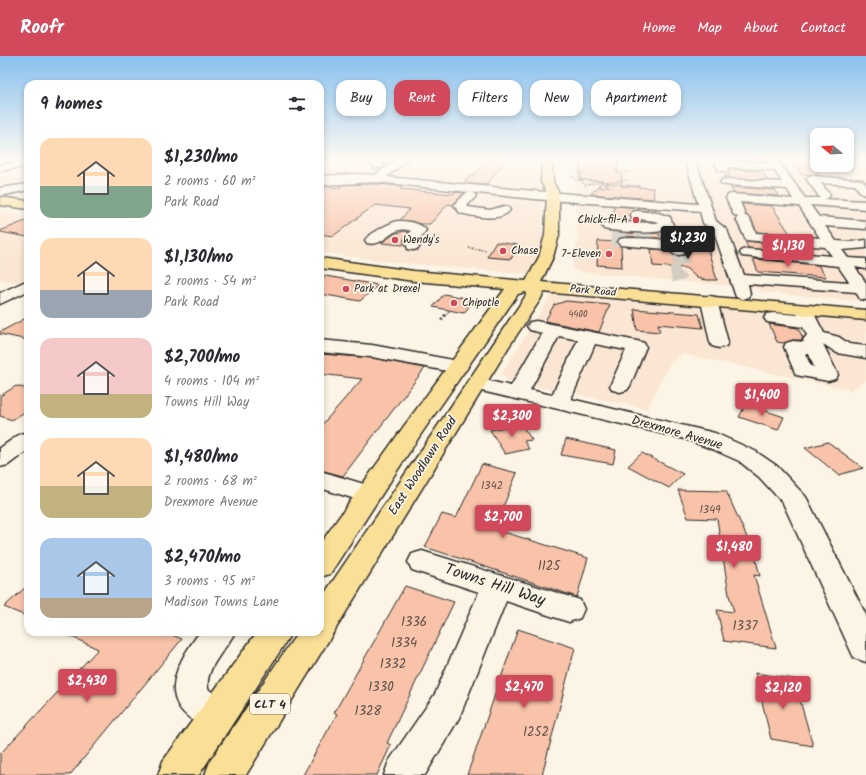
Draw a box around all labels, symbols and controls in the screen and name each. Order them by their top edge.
text: Roofr [20,13,64,43]
text: Home [642,17,676,39]
text: Map [698,17,722,39]
text: About [744,17,778,39]
text: Contact [800,17,846,39]
chip: Buy [336,80,386,116]
chip: Rent [394,80,450,116]
chip: Filters [458,80,522,116]
chip: New [530,80,583,116]
chip: Apartment [591,80,681,116]
text: 9 homes [40,91,103,118]
icon: filters [286,93,308,115]
north arrow [810,128,854,172]
map controls [810,128,854,172]
text: $1,230/mo [164,144,238,171]
icon: home [72,154,120,202]
text: 2 rooms · 60 m² [164,171,256,192]
text: Park Road [164,192,219,213]
place label: Chick-fil-A [578,211,628,229]
marker: Chick-fil-A [631,215,641,225]
pin: $1,230 [655,226,721,260]
text: $1,230 [670,228,706,249]
place label: Wendy's [403,231,440,249]
pin: $1,130 [755,234,821,268]
marker: Wendy's [390,235,400,245]
text: $1,130 [772,236,804,257]
place label: Chase [511,242,538,260]
text: $1,130/mo [164,244,233,271]
place label: 7-Eleven [561,245,601,263]
marker: Chase [498,246,508,256]
marker: 7-Eleven [604,249,614,259]
icon: home [72,254,120,302]
text: 2 rooms · 54 m² [164,271,256,292]
place label: Park at Drexel [354,280,421,298]
street label: Park Road [569,280,617,302]
marker: Park at Drexel [341,284,351,294]
text: Park Road [164,292,219,313]
place label: Chipotle [462,294,499,312]
marker: Chipotle [449,298,459,308]
house number: 4400 [569,307,588,322]
text: $2,700/mo [164,344,240,371]
icon: home [72,354,120,402]
text: 4 rooms · 104 m² [164,371,259,392]
pin: $1,400 [729,383,795,417]
text: $1,400 [744,385,780,406]
text: Towns Hill Way [164,392,249,413]
pin: $2,300 [479,404,545,438]
text: $2,300 [492,406,532,427]
street label: Drexmore Avenue [629,410,725,456]
street label: East Woodlawn Road [383,412,463,520]
text: $1,480/mo [164,444,238,471]
icon: home [72,454,120,502]
text: 2 rooms · 68 m² [164,471,257,492]
house number: 1342 [481,477,503,495]
text: Drexmore Avenue [164,492,258,513]
house number: 1349 [699,501,721,519]
pin: $2,700 [470,505,536,539]
text: $2,700 [484,507,522,528]
pin: $1,480 [701,535,767,569]
text: $1,480 [716,537,752,558]
text: $2,470/mo [164,544,241,571]
icon: home [72,554,120,602]
house number: 1125 [538,556,561,577]
street label: Towns Hill Way [441,557,549,613]
text: 3 rooms · 95 m² [164,571,255,592]
text: Madison Towns Lane [164,592,279,613]
house number: 1336 [401,612,427,633]
house number: 1337 [733,616,758,637]
house number: 1334 [391,633,417,654]
house number: 1332 [380,654,406,675]
pin: $2,430 [54,669,120,703]
text: $2,430 [67,671,107,692]
pin: $2,470 [491,675,557,709]
pin: $2,120 [750,676,816,710]
house number: 1330 [368,677,394,698]
text: $2,470 [505,677,543,698]
text: $2,120 [765,678,801,699]
road number: CLT 4 [250,694,290,714]
house number: 1328 [355,701,382,722]
house number: 1252 [523,722,549,743]

